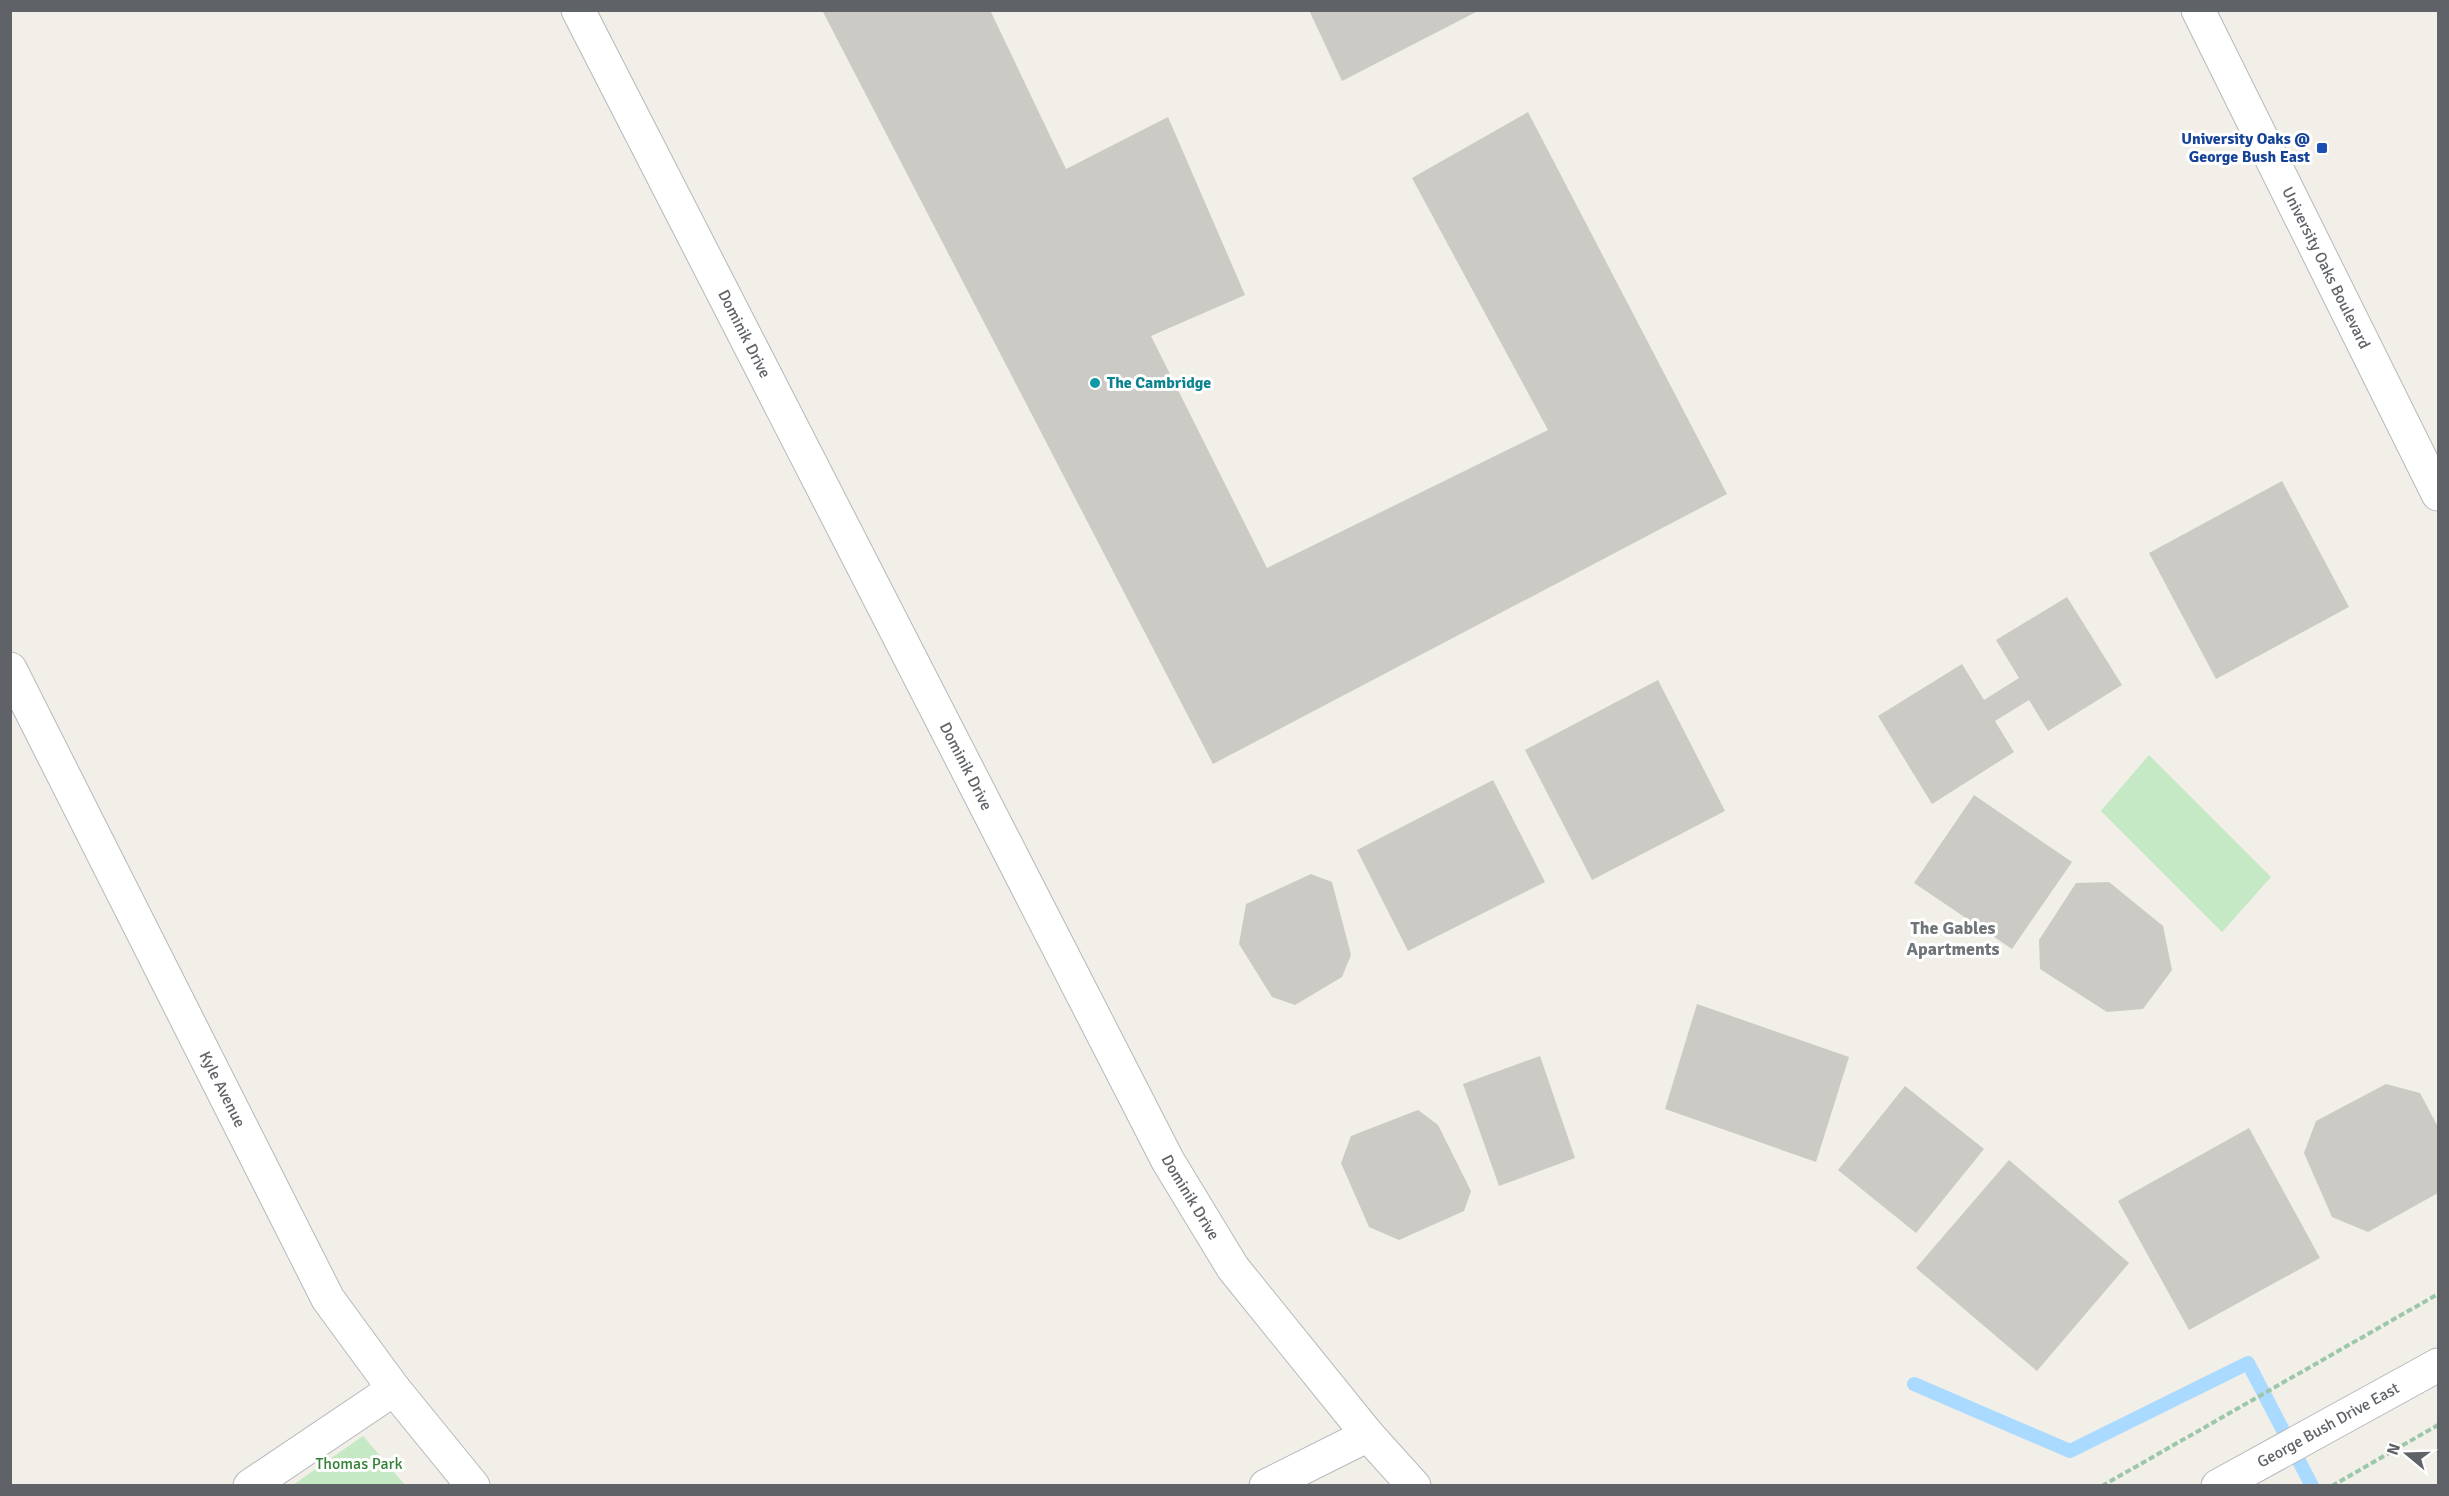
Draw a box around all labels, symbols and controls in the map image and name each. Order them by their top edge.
place label: University Oaks @ George Bush East [2181,129,2310,167]
marker: University Oaks @ George Bush East [2315,141,2329,155]
street label: University Oaks Boulevard [2277,184,2375,352]
street label: Dominik Drive [713,287,775,381]
place label: The Cambridge [1107,373,1211,393]
marker: The Cambridge [1088,376,1102,390]
street label: Dominik Drive [935,719,997,814]
district label: The Gables Apartments [1906,917,2000,960]
street label: Kyle Avenue [195,1048,250,1131]
street label: Dominik Drive [1157,1152,1224,1244]
street label: George Bush Drive East [2254,1378,2403,1472]
north arrow [2377,1424,2437,1484]
text: N [2382,1441,2405,1458]
park label: Thomas Park [315,1454,403,1474]

